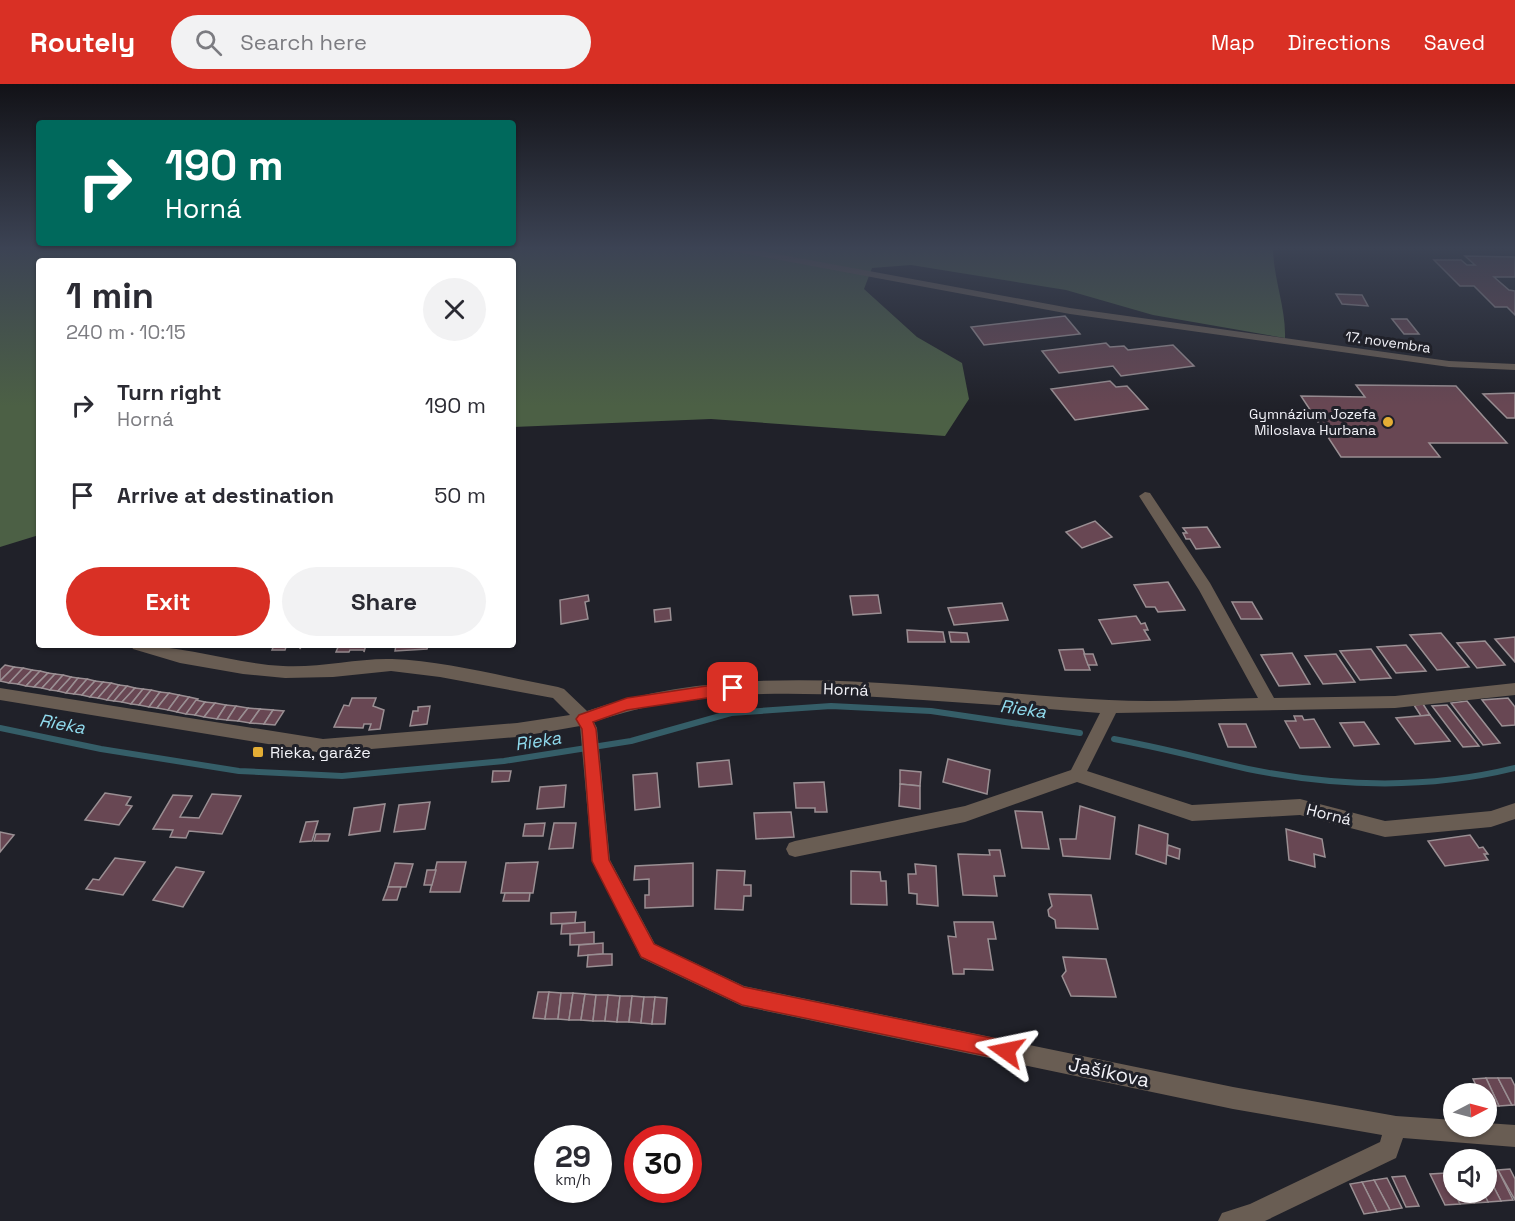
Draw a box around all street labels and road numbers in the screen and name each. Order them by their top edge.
street label: 17. novembra [1344,327,1432,357]
street label: Horná [823,678,869,701]
street label: Horná [1304,799,1353,830]
street label: Jašíkova [1066,1051,1152,1093]

